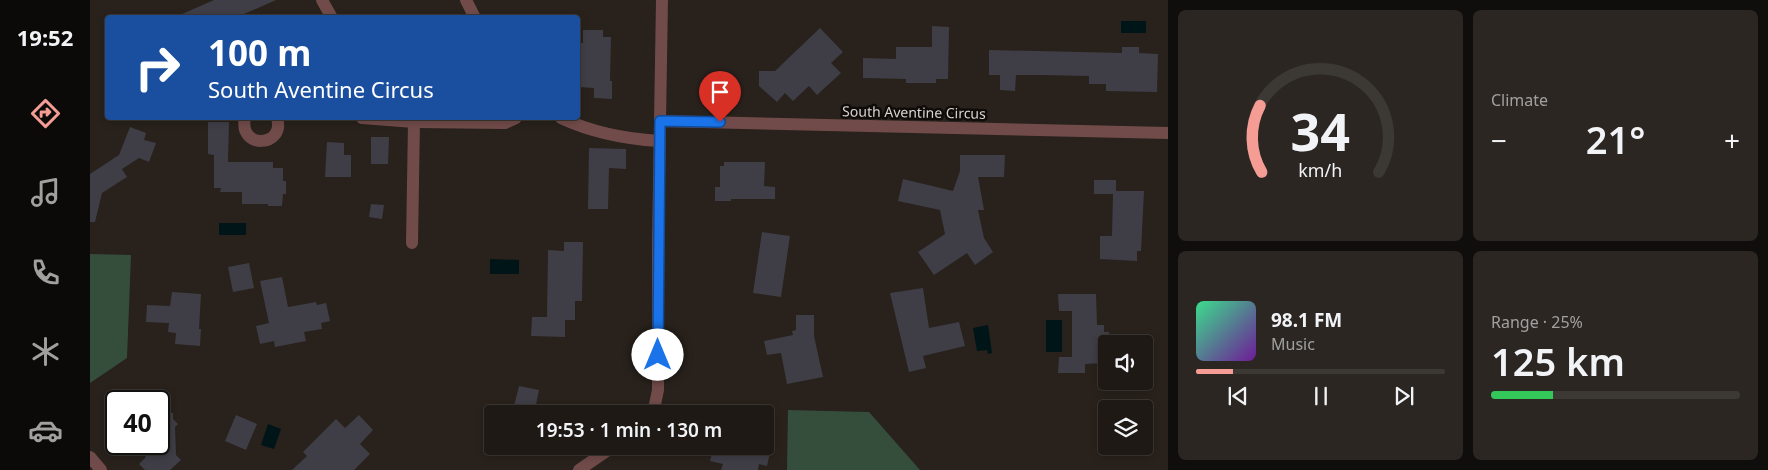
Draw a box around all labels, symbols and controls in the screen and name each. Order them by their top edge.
text: 19:52 [17,22,73,52]
text: 100 m [208,29,311,76]
icon: right [125,35,190,100]
pin [699,71,741,122]
text: South Aventine Circus [208,74,434,104]
icon: arrive [706,78,734,106]
text: Climate [1491,89,1548,111]
text: 34 [1291,95,1350,166]
icon: directions [28,96,63,131]
street label: South Aventine Circus [842,101,986,123]
text: 21° [1586,113,1645,165]
text: − [1491,121,1507,159]
text: + [1724,121,1740,159]
text: km/h [1299,158,1342,182]
icon: music [28,175,63,210]
icon: phone [28,255,63,290]
text: 98.1 FM [1271,307,1342,333]
text: Range · 25% [1491,311,1583,333]
position arrow [631,328,683,380]
text: Music [1271,333,1315,355]
icon: climate [28,334,63,369]
map controls [1098,335,1153,455]
button: sound [1098,335,1153,390]
text: 125 km [1491,335,1625,387]
icon: previous [1224,382,1252,410]
icon: pause [1307,382,1335,410]
icon: next [1390,382,1418,410]
speed limit sign: 40 [105,390,170,455]
button: layers [1098,400,1153,455]
icon: car [28,413,63,448]
text: 19:53 · 1 min · 130 m [536,417,722,443]

